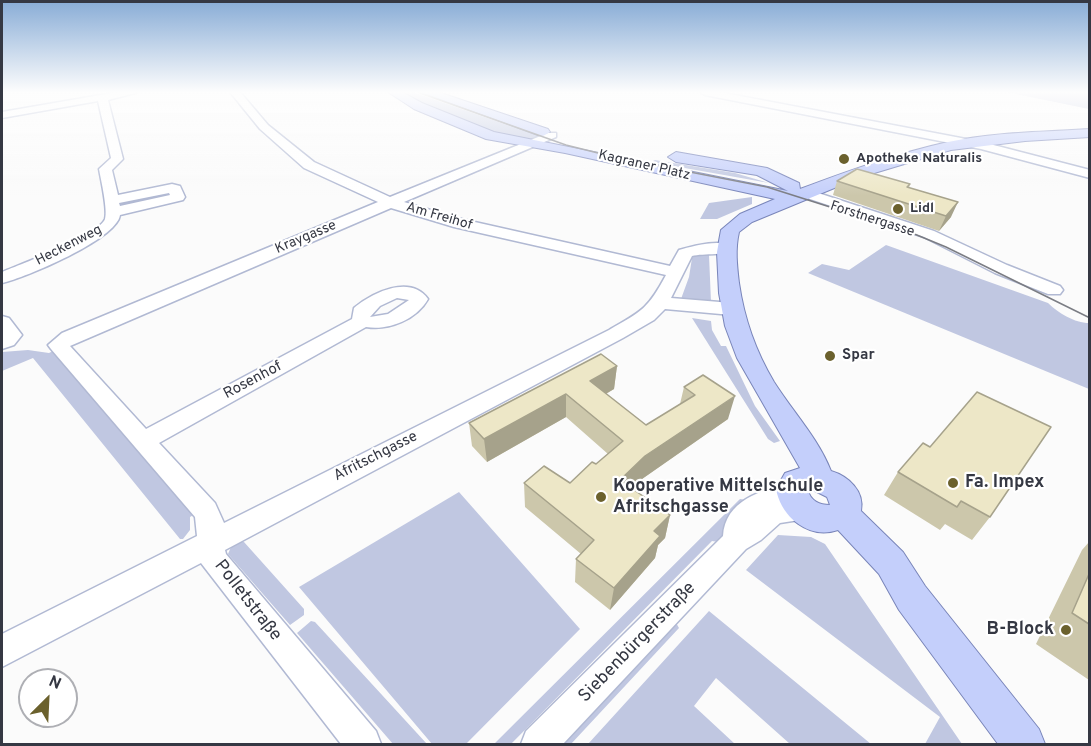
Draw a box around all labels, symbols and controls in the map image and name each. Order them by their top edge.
street label: Kagraner Platz [596,147,692,185]
place label: Apotheke Naturalis [856,151,982,167]
marker: Apotheke Naturalis [837,152,851,166]
street label: Forstnergasse [828,198,916,242]
street label: Am Freihof [404,200,474,234]
place label: Lidl [910,201,934,217]
marker: Lidl [891,202,905,216]
street label: Kraygasse [273,218,339,258]
street label: Heckenweg [33,222,105,270]
place label: Spar [842,347,875,365]
marker: Spar [823,349,837,363]
street label: Rosenhof [221,358,285,404]
street label: Afritschgasse [331,428,421,486]
place label: Fa. Impex [965,472,1044,494]
place label: Kooperative Mittelschule Afritschgasse [613,476,823,518]
marker: Fa. Impex [946,476,960,490]
marker: Kooperative Mittelschule Afritschgasse [594,490,608,504]
street label: Polletstraße [209,556,285,646]
street label: Siebenbürgerstraße [575,578,701,708]
place label: B-Block [987,619,1054,641]
marker: B-Block [1059,623,1073,637]
north arrow [18,668,78,728]
text: N [45,672,64,695]

